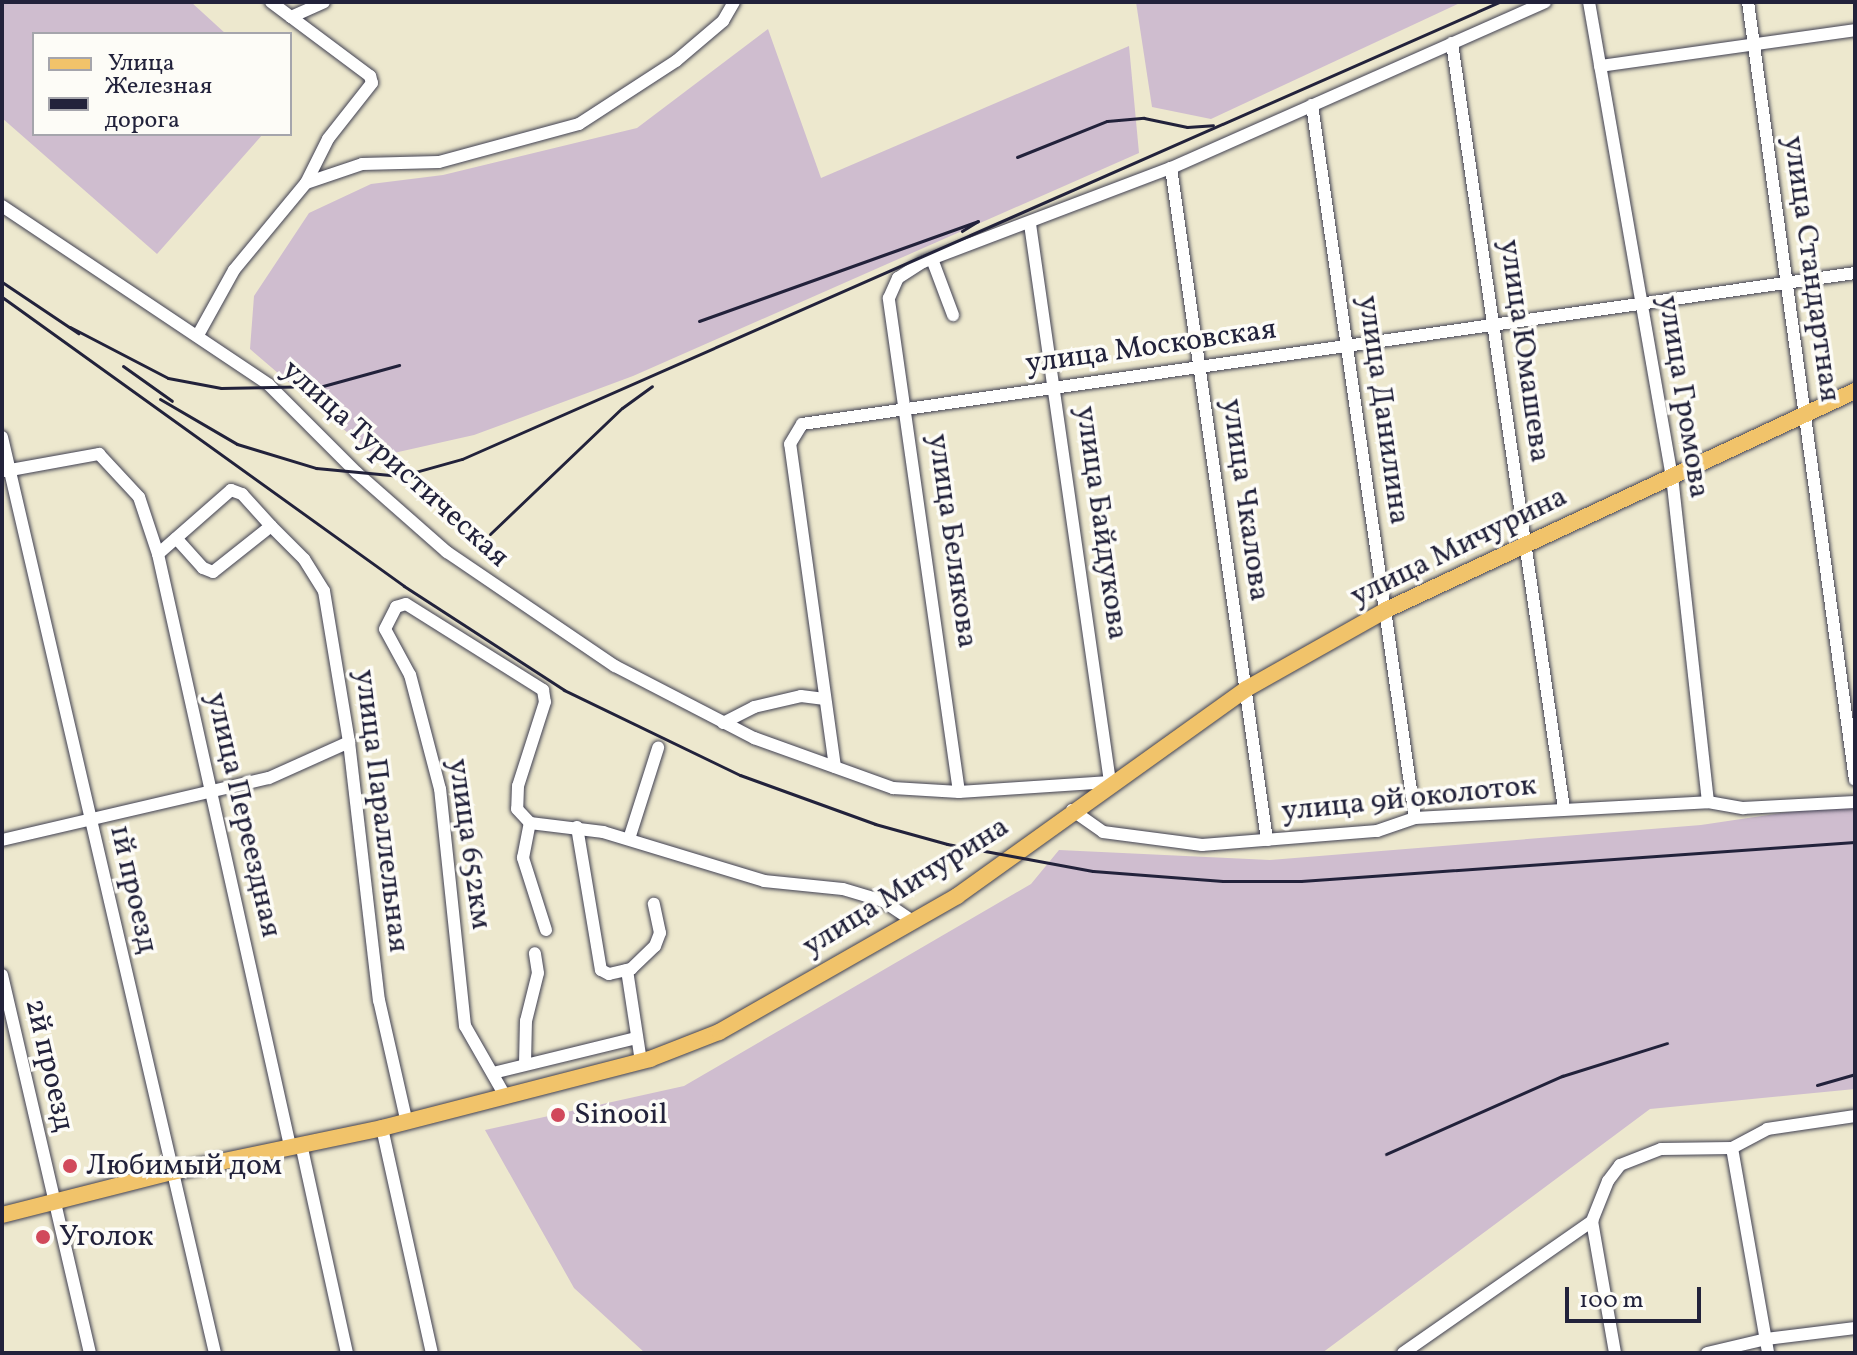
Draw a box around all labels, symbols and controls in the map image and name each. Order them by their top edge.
legend [32,32,292,136]
text: Улица [108,47,175,81]
text: Железная дорога [105,70,212,138]
street label: улица Стандартная [1775,134,1847,404]
street label: улица Юмашева [1491,237,1557,465]
street label: улица Данилина [1349,293,1417,527]
street label: улица Громова [1649,293,1717,501]
street label: улица Московская [1023,312,1279,382]
street label: улица Туристическая [274,352,516,576]
street label: улица Чкалова [1213,397,1277,603]
street label: улица Байдукова [1067,404,1135,642]
street label: улица Белякова [919,432,985,650]
street label: улица Мичурина [1345,479,1573,615]
street label: улица Параллельная [346,668,416,954]
street label: улица Переездная [197,689,289,941]
street label: улица 652км [439,756,499,932]
street label: улица 9й околоток [1280,768,1538,830]
street label: улица Мичурина [796,809,1016,965]
street label: 1й проезд [101,821,165,957]
street label: 2й проезд [16,995,82,1135]
place label: Sinooil [574,1097,667,1133]
marker: Sinooil [549,1106,567,1124]
place label: Любимый дом [86,1148,282,1184]
marker: Любимый дом [61,1157,79,1175]
place label: Уголок [59,1219,153,1255]
marker: Уголок [34,1228,52,1246]
scale bar [1569,1271,1705,1321]
text: 100 m [1579,1284,1644,1318]

